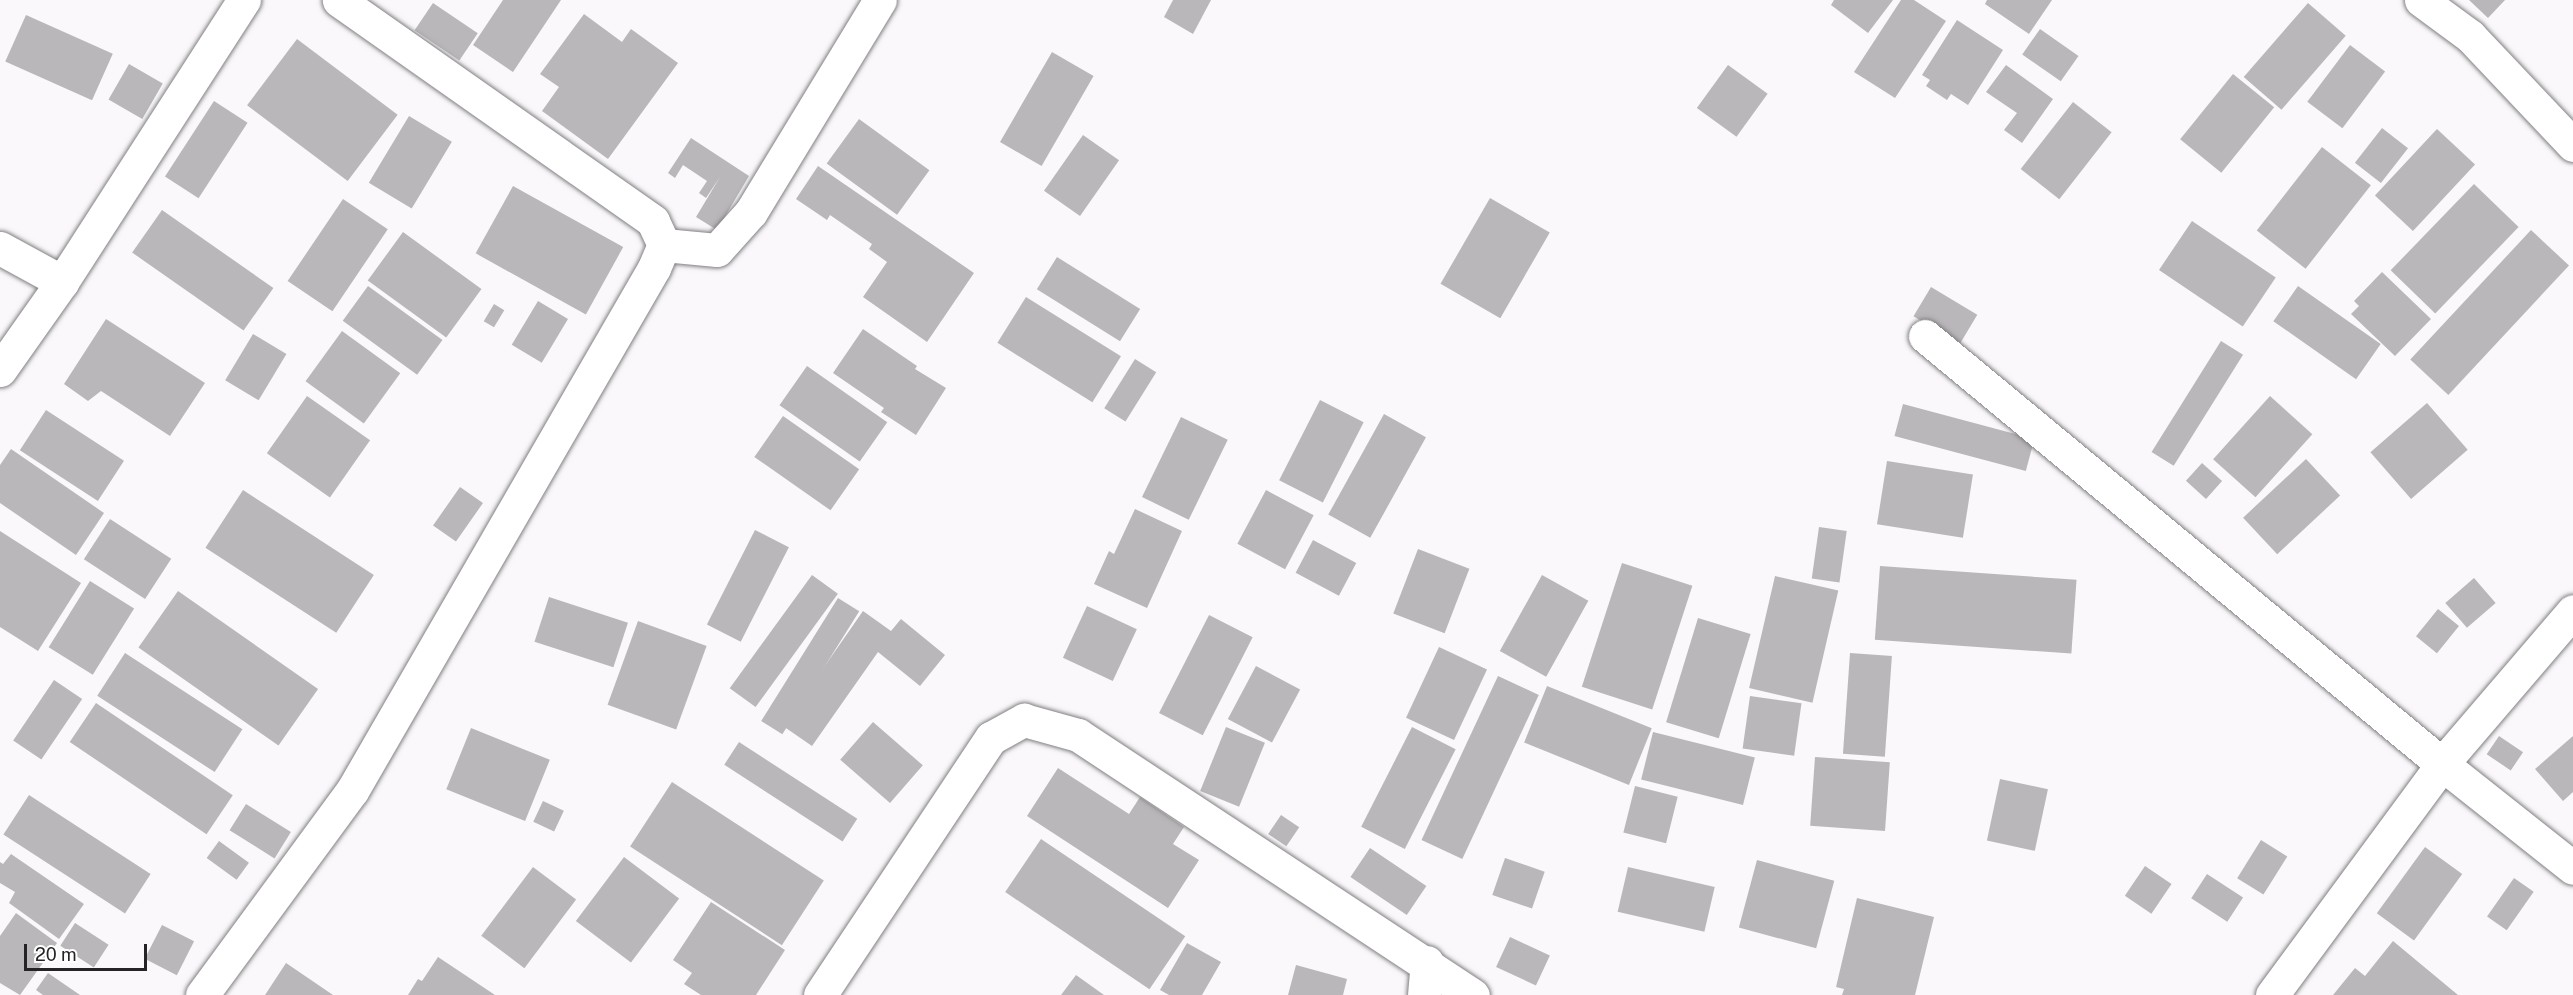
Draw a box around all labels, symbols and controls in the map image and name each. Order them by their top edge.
scale bar [27,932,150,970]
text: 20 m [35,944,77,965]

